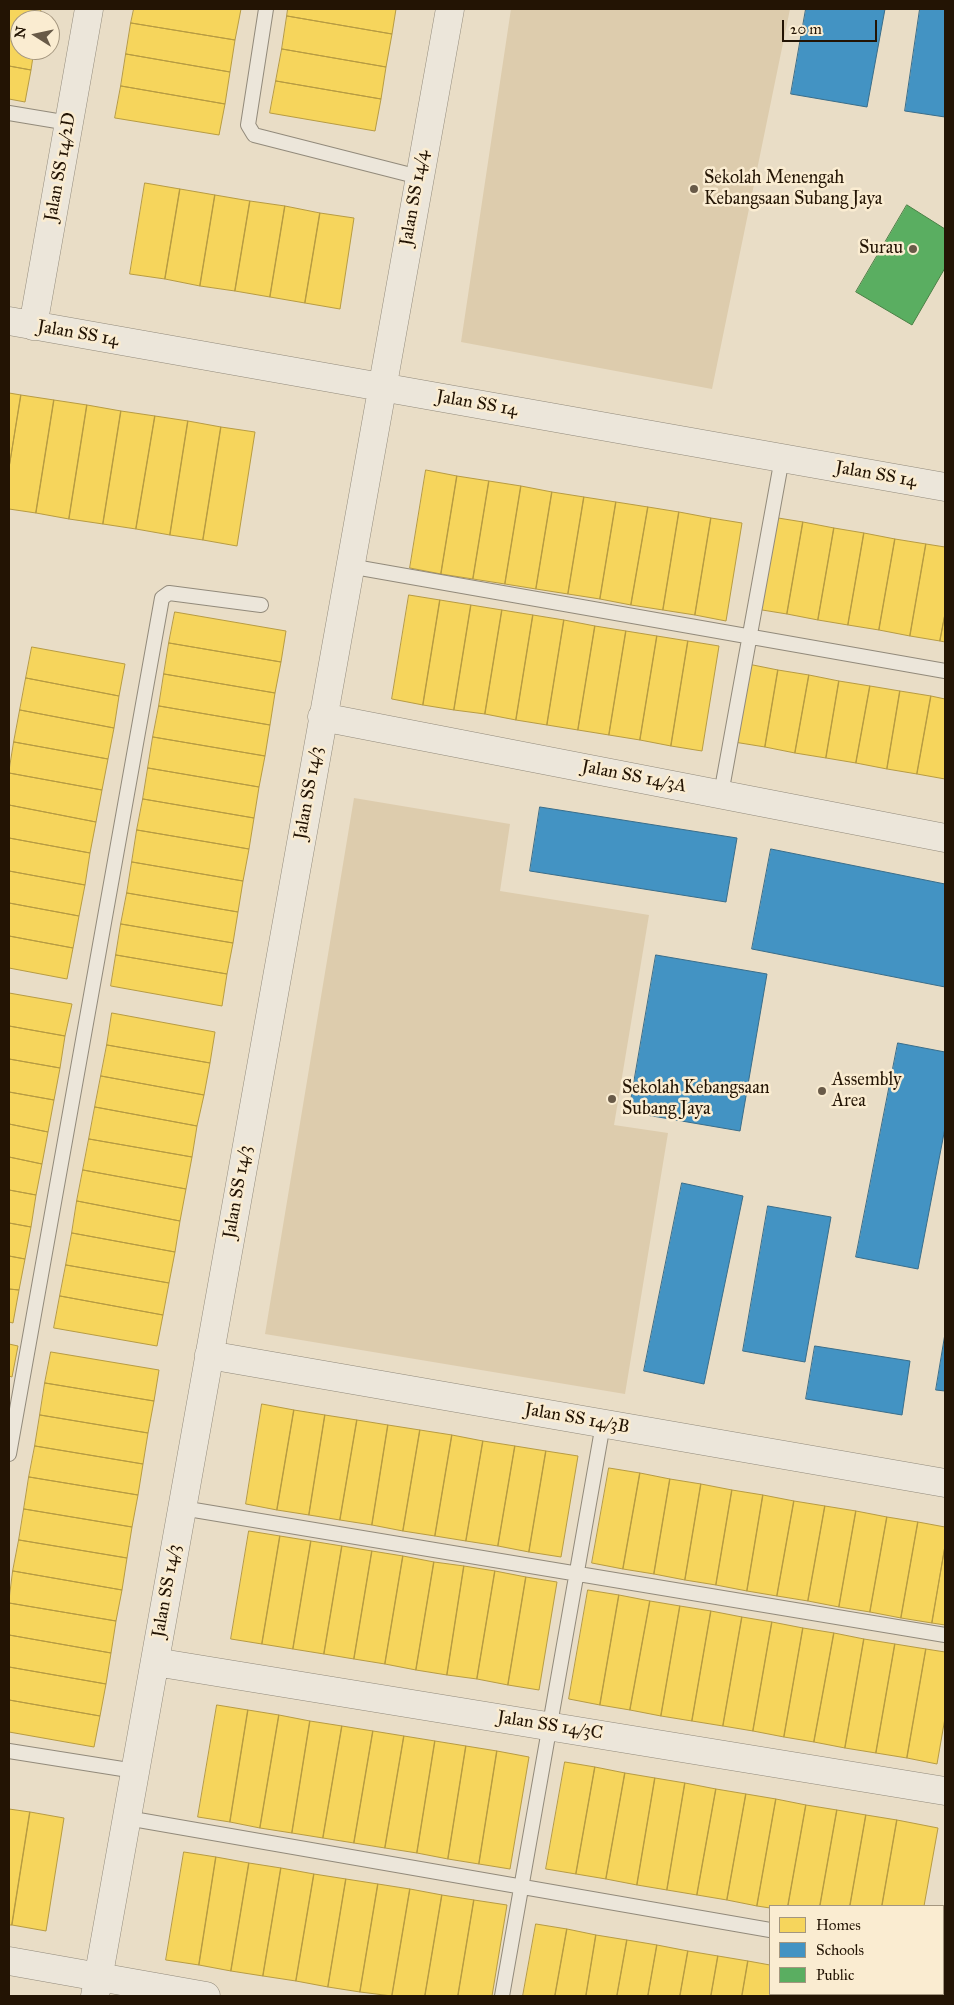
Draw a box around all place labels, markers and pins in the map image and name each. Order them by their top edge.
place label: Sekolah Menengah Kebangsaan Subang Jaya [704,168,882,210]
marker: Sekolah Menengah Kebangsaan Subang Jaya [688,183,700,195]
place label: Surau [859,238,903,260]
marker: Surau [907,243,919,255]
place label: Assembly Area [832,1070,901,1112]
place label: Sekolah Kebangsaan Subang Jaya [622,1078,769,1120]
marker: Assembly Area [816,1085,828,1097]
marker: Sekolah Kebangsaan Subang Jaya [606,1093,618,1105]

